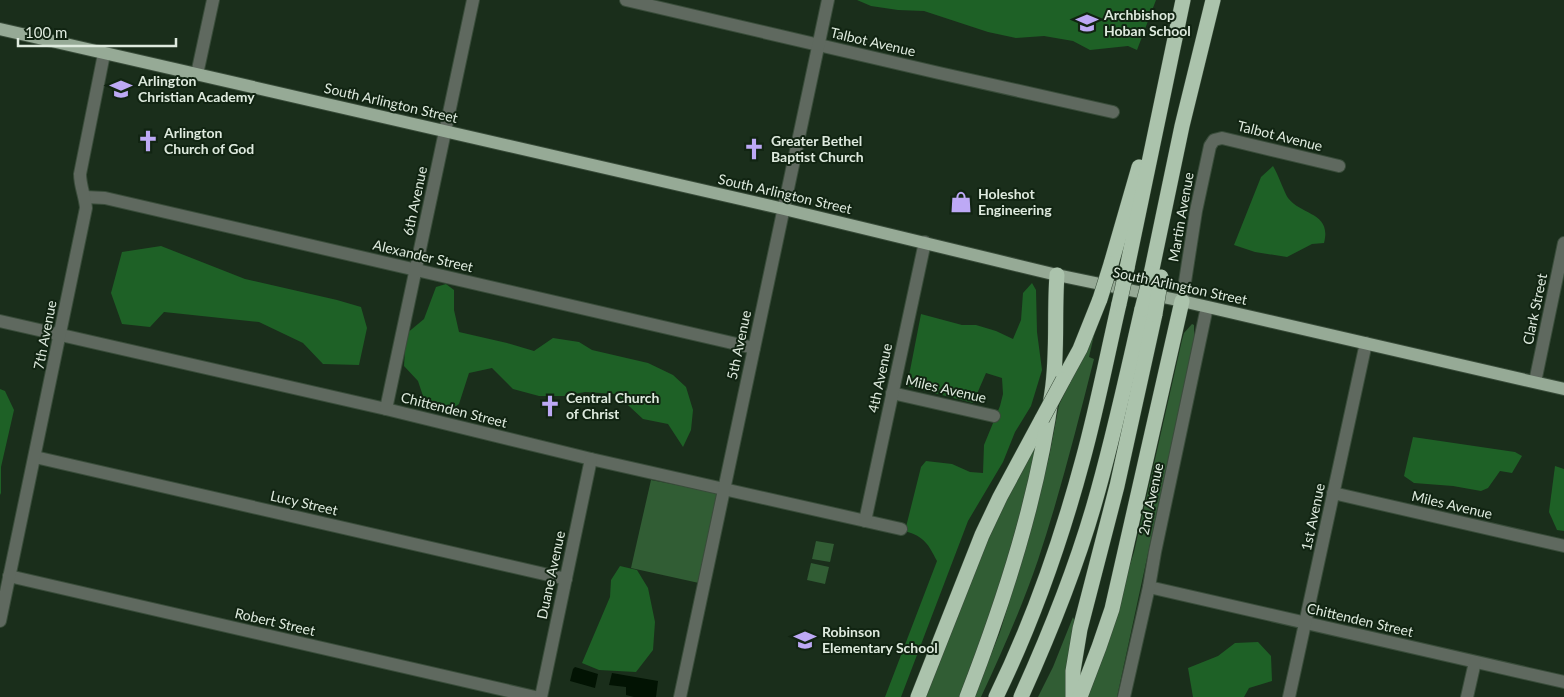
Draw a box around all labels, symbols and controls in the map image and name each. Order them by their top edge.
place label: Archbishop Hoban School [1103,6,1191,39]
school or university icon: Archbishop Hoban School [1074,10,1100,36]
scale bar [18,15,175,47]
text: 100 m [25,23,67,41]
street label: Talbot Avenue [829,23,917,60]
place label: Arlington Christian Academy [137,72,255,105]
school or university icon: Arlington Christian Academy [108,76,134,102]
street label: South Arlington Street [323,79,460,126]
street label: Talbot Avenue [1236,117,1324,154]
place label: Arlington Church of God [163,124,254,157]
church icon: Arlington Church of God [135,128,161,154]
place label: Greater Bethel Baptist Church [771,132,864,165]
church icon: Greater Bethel Baptist Church [741,136,767,162]
street label: 6th Avenue [399,165,430,237]
street label: South Arlington Street [717,170,854,217]
street label: Martin Avenue [1164,171,1197,263]
place label: Holeshot Engineering [978,185,1052,218]
shop icon: Holeshot Engineering [948,189,974,215]
street label: Alexander Street [371,236,475,275]
street label: South Arlington Street [1111,263,1249,308]
street label: Clark Street [1519,272,1550,346]
street label: 7th Avenue [29,299,60,371]
street label: 5th Avenue [723,309,754,381]
street label: 4th Avenue [864,342,895,414]
street label: Miles Avenue [904,371,988,406]
street label: Chittenden Street [399,388,509,431]
place label: Central Church of Christ [566,389,660,422]
church icon: Central Church of Christ [537,393,563,419]
street label: 2nd Avenue [1135,461,1166,536]
street label: 1st Avenue [1297,482,1328,552]
street label: Lucy Street [269,487,339,519]
street label: Miles Avenue [1410,487,1494,522]
street label: Duane Avenue [533,529,568,621]
street label: Chittenden Street [1305,599,1415,640]
street label: Robert Street [233,604,317,639]
place label: Robinson Elementary School [822,623,938,656]
school or university icon: Robinson Elementary School [792,627,818,653]

